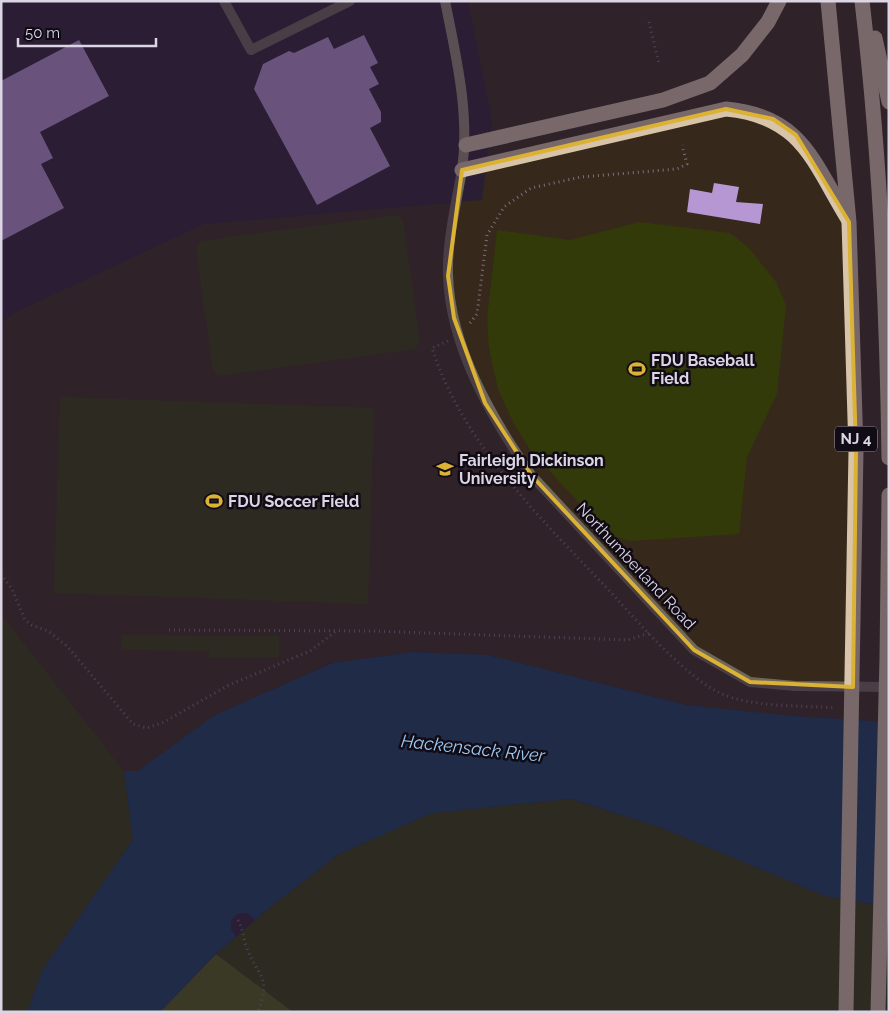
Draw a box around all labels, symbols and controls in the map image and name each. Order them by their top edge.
scale bar [18,15,155,47]
text: 50 m [25,24,60,42]
place label: FDU Baseball Field [651,351,755,388]
sports icon: FDU Baseball Field [627,359,647,379]
road number: NJ 4 [835,426,877,452]
place label: Fairleigh Dickinson University [459,451,604,488]
school or university icon: Fairleigh Dickinson University [435,459,455,479]
sports icon: FDU Soccer Field [204,491,224,511]
place label: FDU Soccer Field [228,492,359,511]
street label: Northumberland Road [572,499,700,633]
water label: Hackensack River [400,730,547,766]

